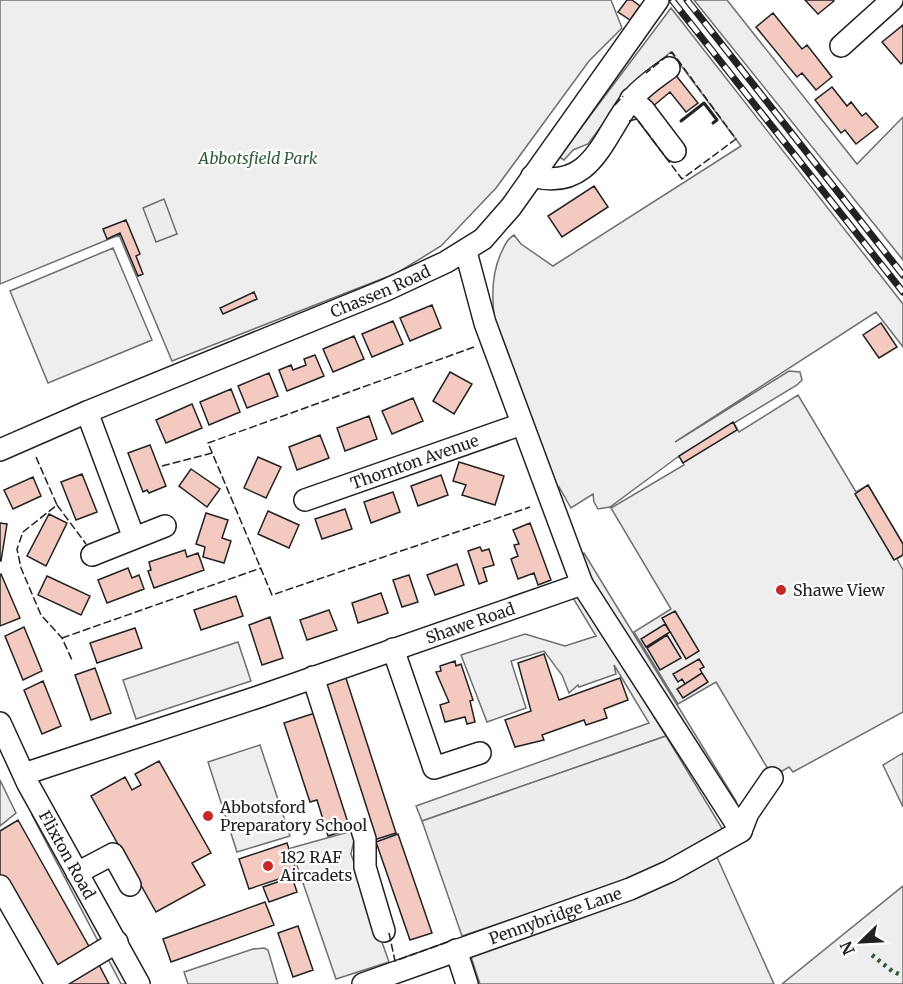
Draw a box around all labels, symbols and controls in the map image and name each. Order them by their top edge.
park label: Abbotsfield Park [197,148,318,168]
street label: Chassen Road [327,261,434,322]
street label: Thornton Avenue [348,430,481,493]
place label: Shawe View [793,580,885,600]
marker: Shawe View [774,583,788,597]
street label: Shawe Road [423,598,518,648]
place label: Abbotsford Preparatory School [219,797,367,835]
street label: Flixton Road [35,807,100,903]
marker: Abbotsford Preparatory School [201,809,215,823]
place label: 182 RAF Aircadets [279,847,352,885]
marker: 182 RAF Aircadets [261,859,275,873]
street label: Pennybridge Lane [486,883,624,948]
north arrow [831,912,891,972]
text: N [835,938,859,958]

